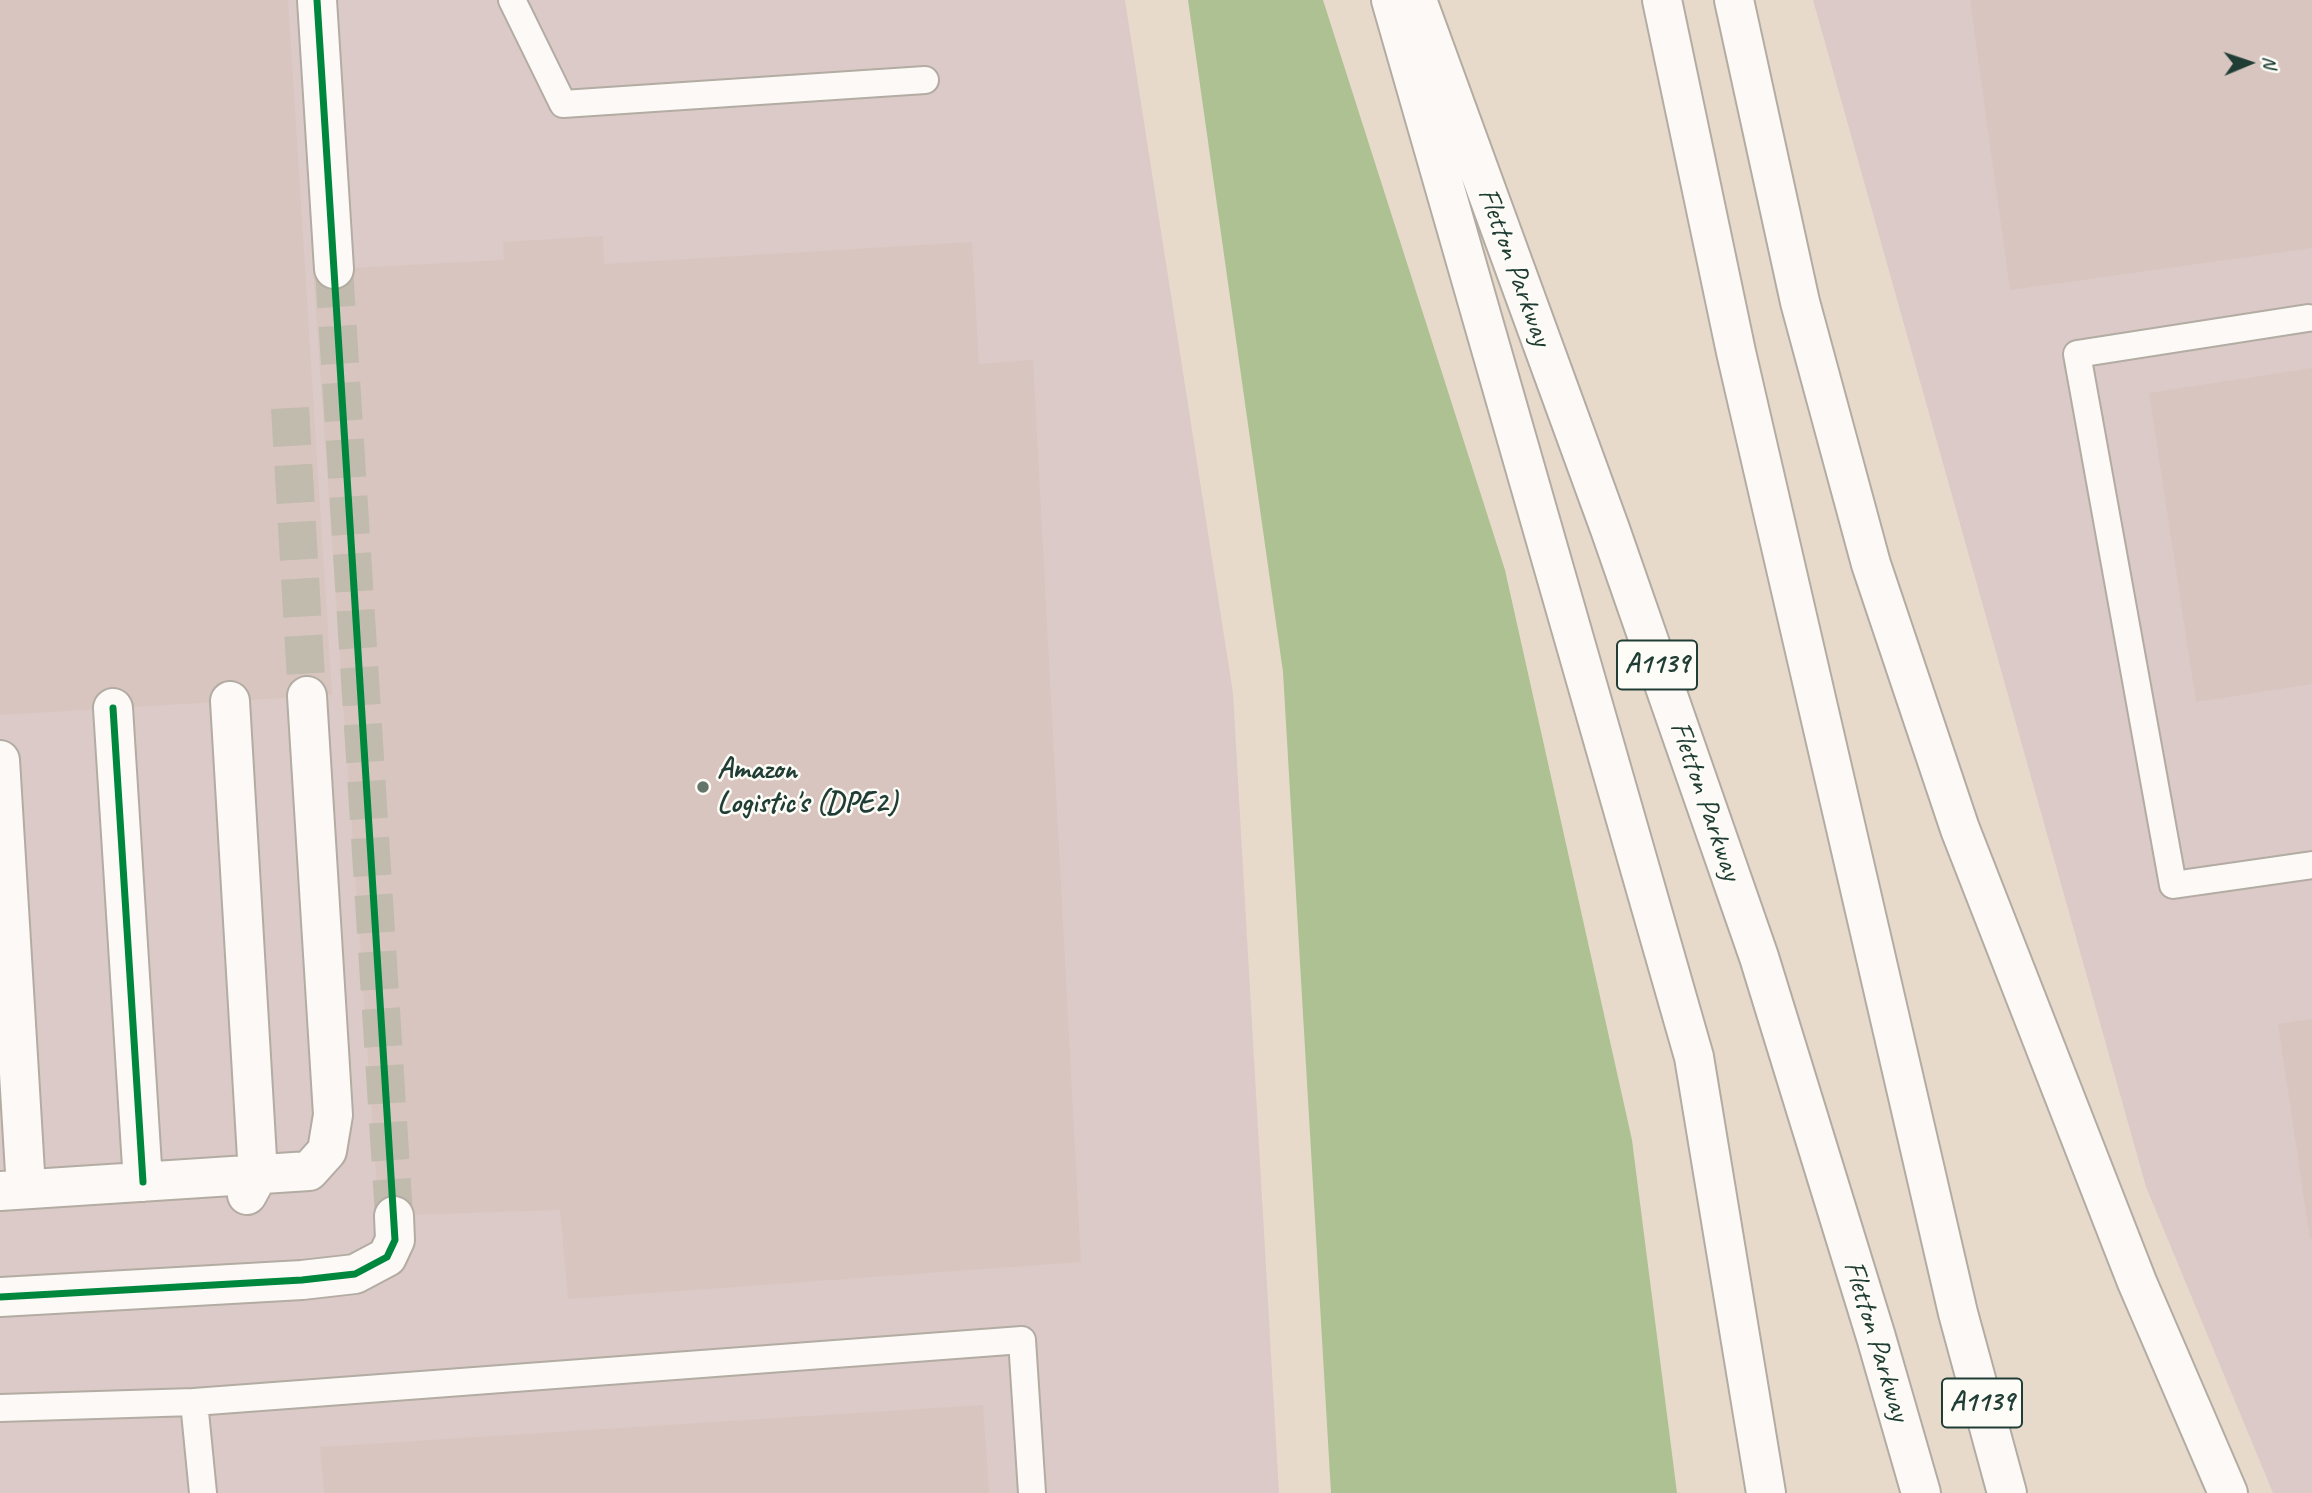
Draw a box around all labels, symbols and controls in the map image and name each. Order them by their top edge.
north arrow [2214,28,2284,98]
text: N [2258,56,2282,69]
street label: Fletton Parkway [1469,183,1559,351]
road number: A1139 [1617,640,1697,690]
street label: Fletton Parkway [1661,717,1749,885]
place label: Amazon Logistic's (DPE2) [717,752,897,822]
marker: Amazon Logistic's (DPE2) [695,779,711,795]
street label: Fletton Parkway [1835,1257,1917,1425]
road number: A1139 [1942,1378,2022,1428]

